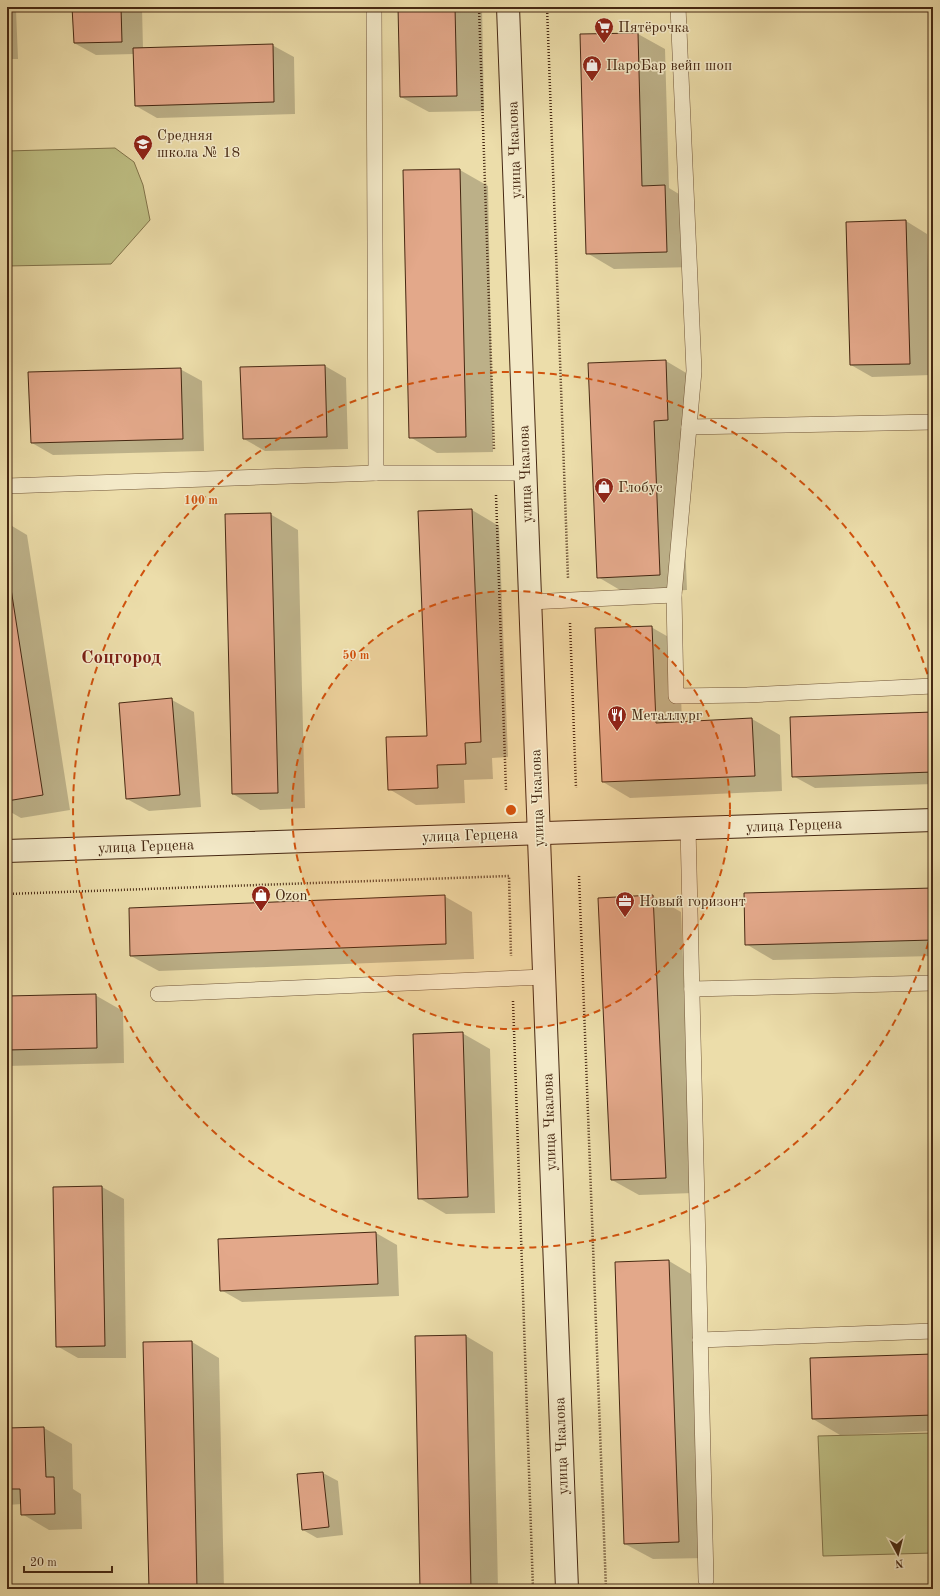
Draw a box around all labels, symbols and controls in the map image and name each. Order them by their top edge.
supermarket icon: Пятёрочка [593,16,615,44]
place label: Пятёрочка [618,21,690,36]
shop icon: ПароБар вейп шоп [581,54,603,82]
place label: ПароБар вейп шоп [606,59,732,74]
street label: улица Чкалова [506,100,525,199]
place label: Средняя школа № 18 [157,129,240,161]
school or university icon: Средняя школа № 18 [132,133,154,161]
street label: улица Чкалова [517,424,536,523]
shop icon: Глобус [593,476,615,504]
place label: Глобус [618,481,663,496]
text: 100 m [184,495,218,507]
district label: Соцгород [81,649,161,668]
text: 50 m [343,649,370,662]
restaurant icon: Металлург [606,704,628,732]
place label: Металлург [631,709,702,724]
street label: улица Чкалова [529,748,548,847]
centre of rings [504,803,518,817]
street label: улица Герцена [745,817,843,836]
street label: улица Герцена [421,827,519,846]
street label: улица Герцена [97,838,195,857]
shop icon: Ozon [250,884,272,912]
place label: Ozon [275,889,308,904]
office icon: Новый горизонт [614,890,636,918]
place label: Новый горизонт [639,895,746,910]
street label: улица Чкалова [541,1072,560,1171]
street label: улица Чкалова [553,1396,572,1495]
north arrow [878,1534,918,1574]
scale bar [24,1548,112,1574]
text: N [894,1556,904,1568]
text: 20 m [30,1557,57,1569]

